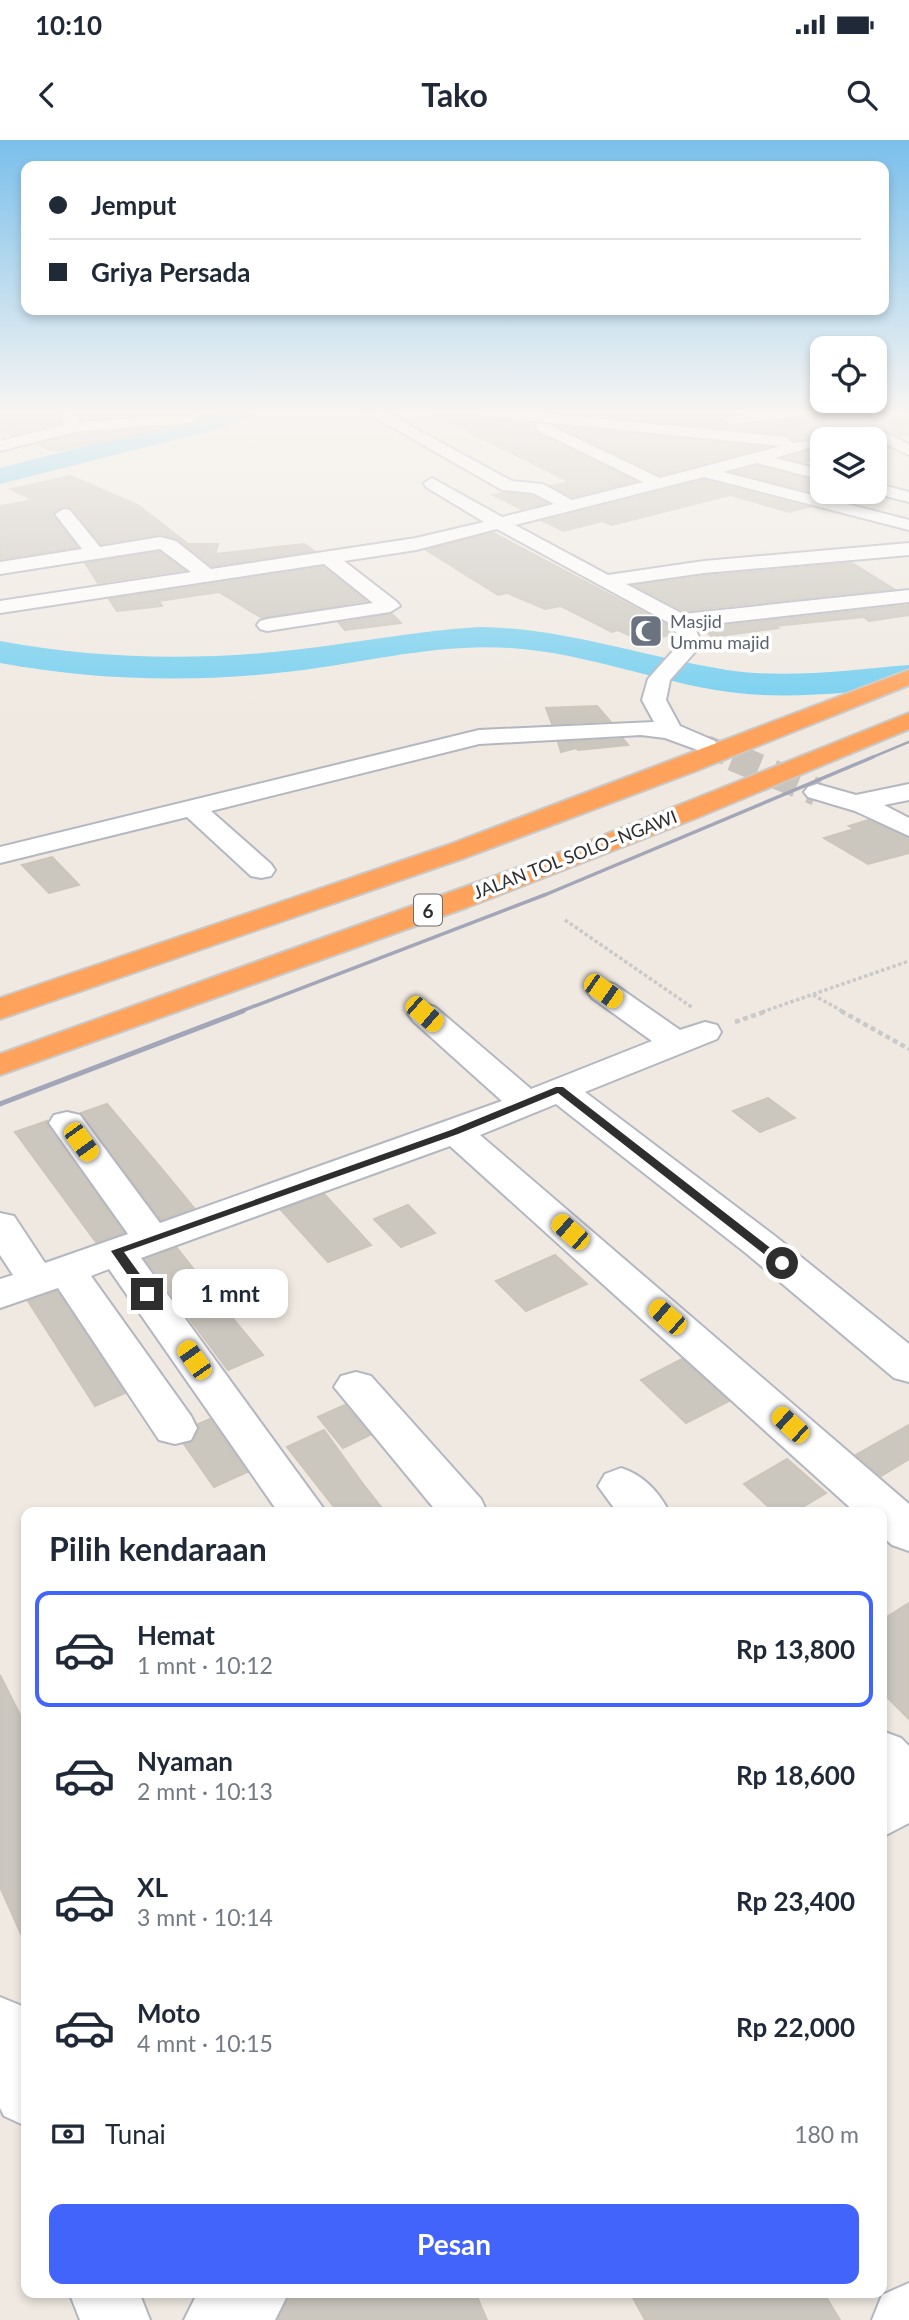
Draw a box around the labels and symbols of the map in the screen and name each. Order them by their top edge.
place label: Masjid Ummu majid [670,610,770,653]
mosque icon: Masjid Ummu majid [627,612,665,650]
street label: JALAN TOL SOLO–NGAWI [470,805,680,903]
road number: 6 [414,894,442,926]
car [580,970,627,1012]
car [402,992,447,1036]
car [61,1119,102,1165]
car [548,1210,593,1254]
route start [766,1247,798,1279]
callout: 1 mnt [172,1270,287,1318]
route end [131,1278,163,1310]
car [645,1295,690,1339]
car [174,1337,215,1383]
car [768,1403,813,1447]

